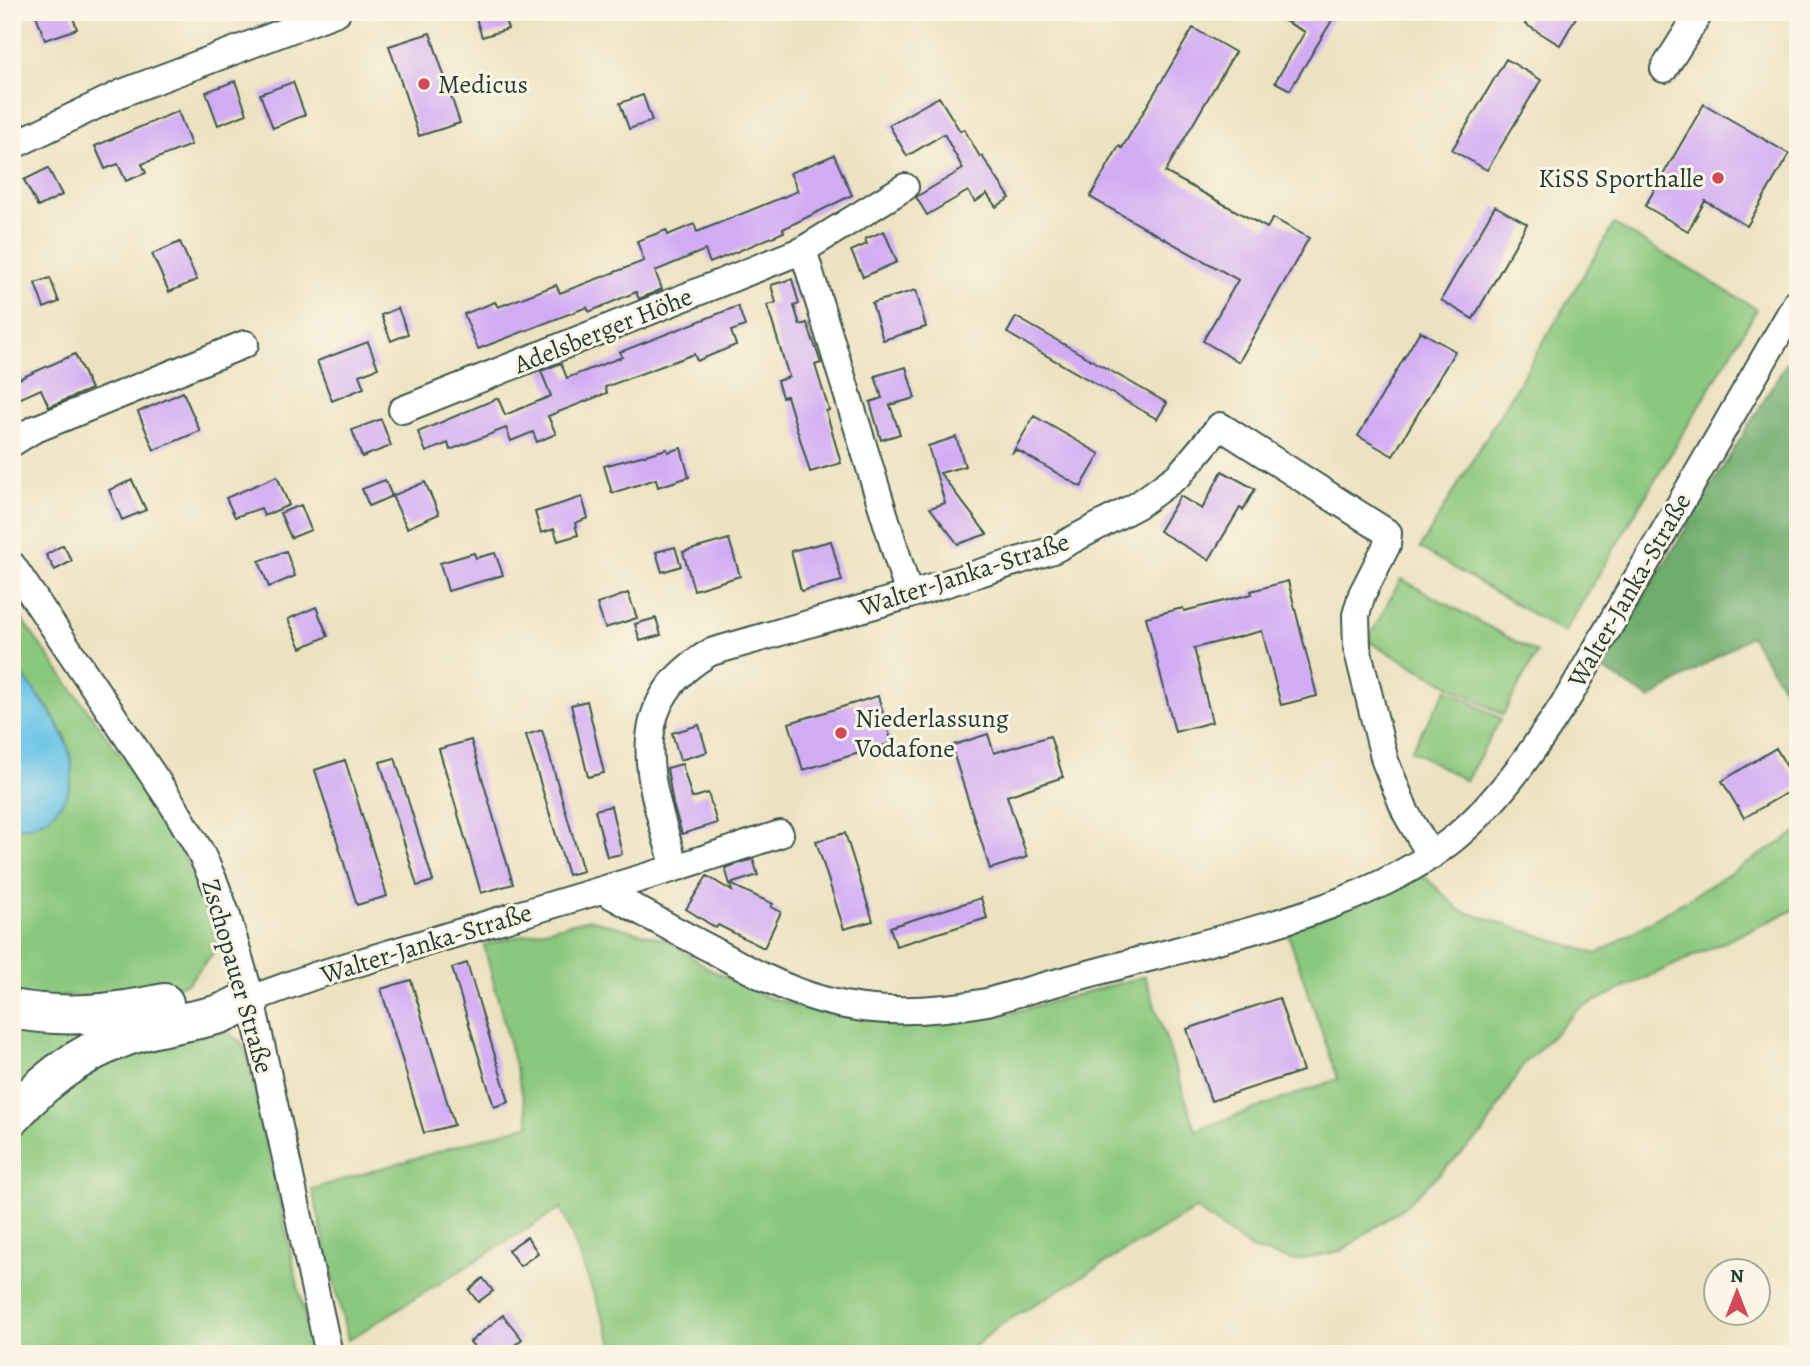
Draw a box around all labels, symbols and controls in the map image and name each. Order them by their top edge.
place label: Medicus [438,67,528,102]
marker: Medicus [416,76,432,92]
place label: KiSS Sporthalle [1538,161,1704,196]
marker: KiSS Sporthalle [1710,170,1726,186]
street label: Adelsberger Höhe [508,279,698,383]
street label: Walter-Janka-Straße [1559,487,1699,695]
street label: Walter-Janka-Straße [854,524,1074,625]
place label: Niederlassung Vodafone [854,701,1009,766]
marker: Niederlassung Vodafone [833,725,849,741]
street label: Zschopauer Straße [193,875,282,1078]
street label: Walter-Janka-Straße [315,895,536,993]
north arrow [1702,1258,1772,1328]
text: N [1730,1263,1744,1289]

